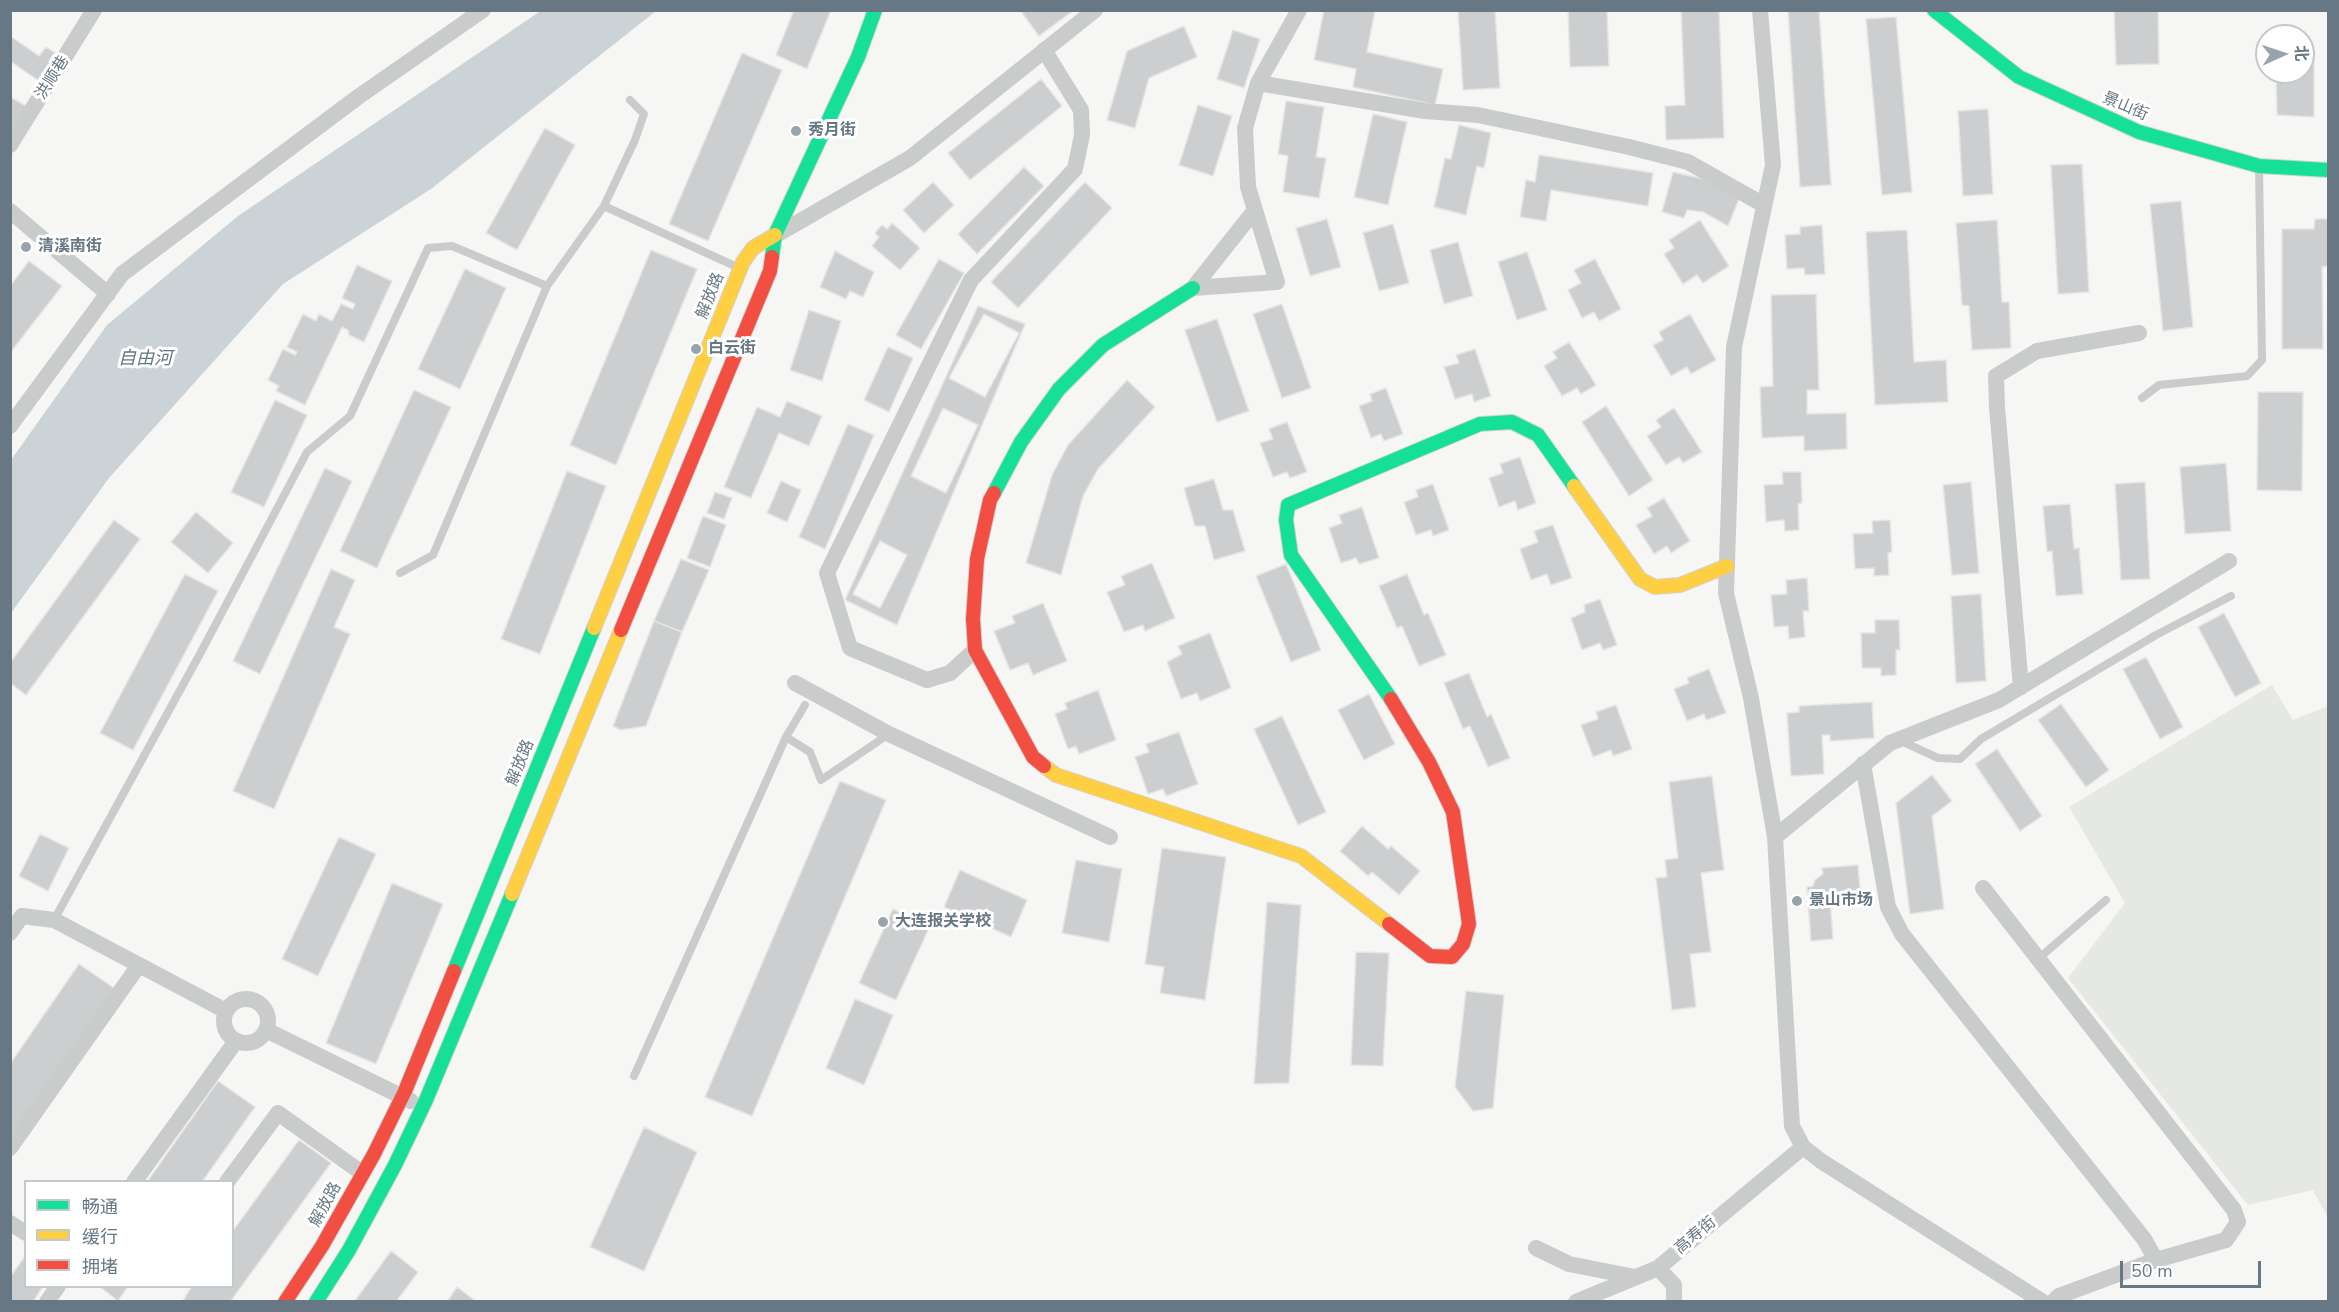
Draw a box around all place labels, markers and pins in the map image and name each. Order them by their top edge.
place label: 秀月街 [808,121,856,141]
marker: 秀月街 [789,124,803,138]
place label: 清溪南街 [38,237,102,257]
marker: 清溪南街 [19,240,33,254]
place label: 白云街 [708,339,756,359]
marker: 白云街 [689,342,703,356]
place label: 景山市场 [1809,891,1873,911]
marker: 景山市场 [1790,894,1804,908]
place label: 大连报关学校 [895,912,991,932]
marker: 大连报关学校 [876,915,890,929]

